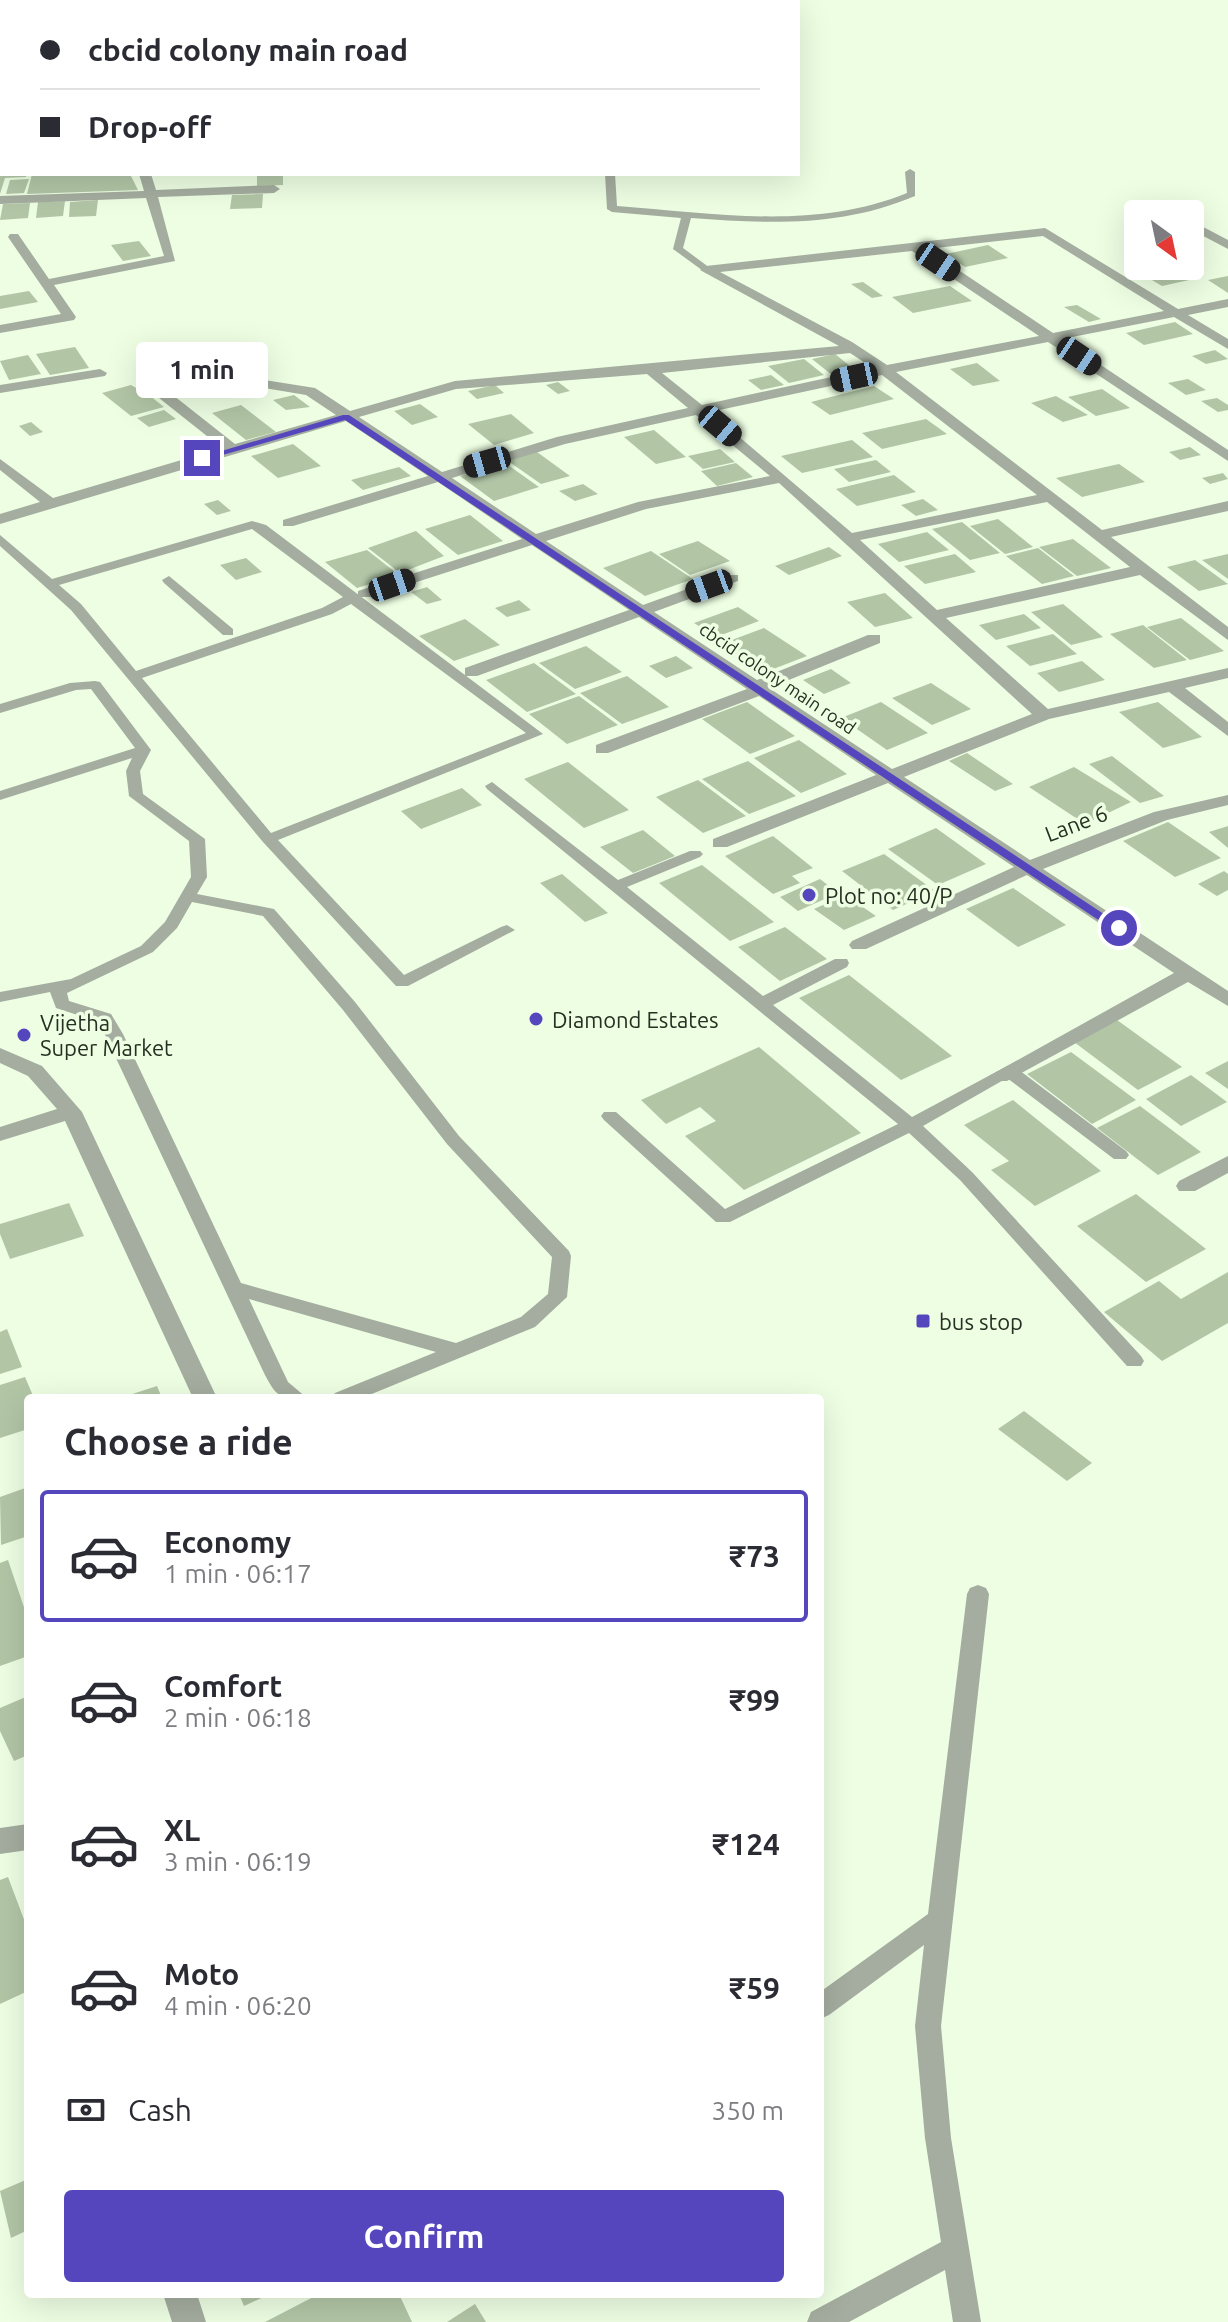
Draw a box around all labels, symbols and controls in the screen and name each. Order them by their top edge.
text: cbcid colony main road [88,33,408,67]
text: Drop-off [88,110,211,144]
north arrow [1124,200,1204,280]
map controls [1124,200,1204,280]
car [911,239,965,285]
car [1052,333,1106,379]
callout: 1 min [136,342,268,398]
text: 1 min [169,355,235,384]
car [828,360,880,394]
car [694,401,746,451]
route end [184,440,220,476]
car [461,444,513,480]
car [365,566,419,604]
car [682,567,736,605]
street label: cbcid colony main road [696,618,860,738]
street label: Lane 6 [1041,800,1111,846]
place label: Plot no: 40/P [825,883,952,908]
marker: Plot no: 40/P [800,886,818,904]
route start [1101,910,1137,946]
place label: Diamond Estates [552,1007,719,1032]
place label: Vijetha Super Market [40,1010,173,1060]
marker: Diamond Estates [527,1010,545,1028]
marker: Vijetha Super Market [15,1026,33,1044]
place label: bus stop [939,1309,1023,1334]
marker: bus stop [914,1312,932,1330]
text: Choose a ride [64,1421,293,1462]
icon: car [68,1520,140,1592]
text: Economy [164,1525,291,1559]
text: ₹73 [729,1539,780,1573]
text: 1 min · 06:17 [164,1559,312,1588]
icon: car [68,1664,140,1736]
text: Comfort [164,1669,282,1703]
text: ₹99 [729,1683,780,1717]
text: 2 min · 06:18 [164,1703,312,1732]
icon: car [68,1808,140,1880]
text: XL [164,1813,200,1847]
text: ₹124 [712,1827,780,1861]
text: 3 min · 06:19 [164,1847,312,1876]
icon: car [68,1952,140,2024]
text: Moto [164,1957,239,1991]
text: ₹59 [729,1971,780,2005]
text: 4 min · 06:20 [164,1991,312,2020]
icon: cash [64,2088,108,2132]
text: Cash [128,2093,192,2127]
text: 350 m [712,2096,784,2125]
button: Confirm [64,2190,784,2282]

